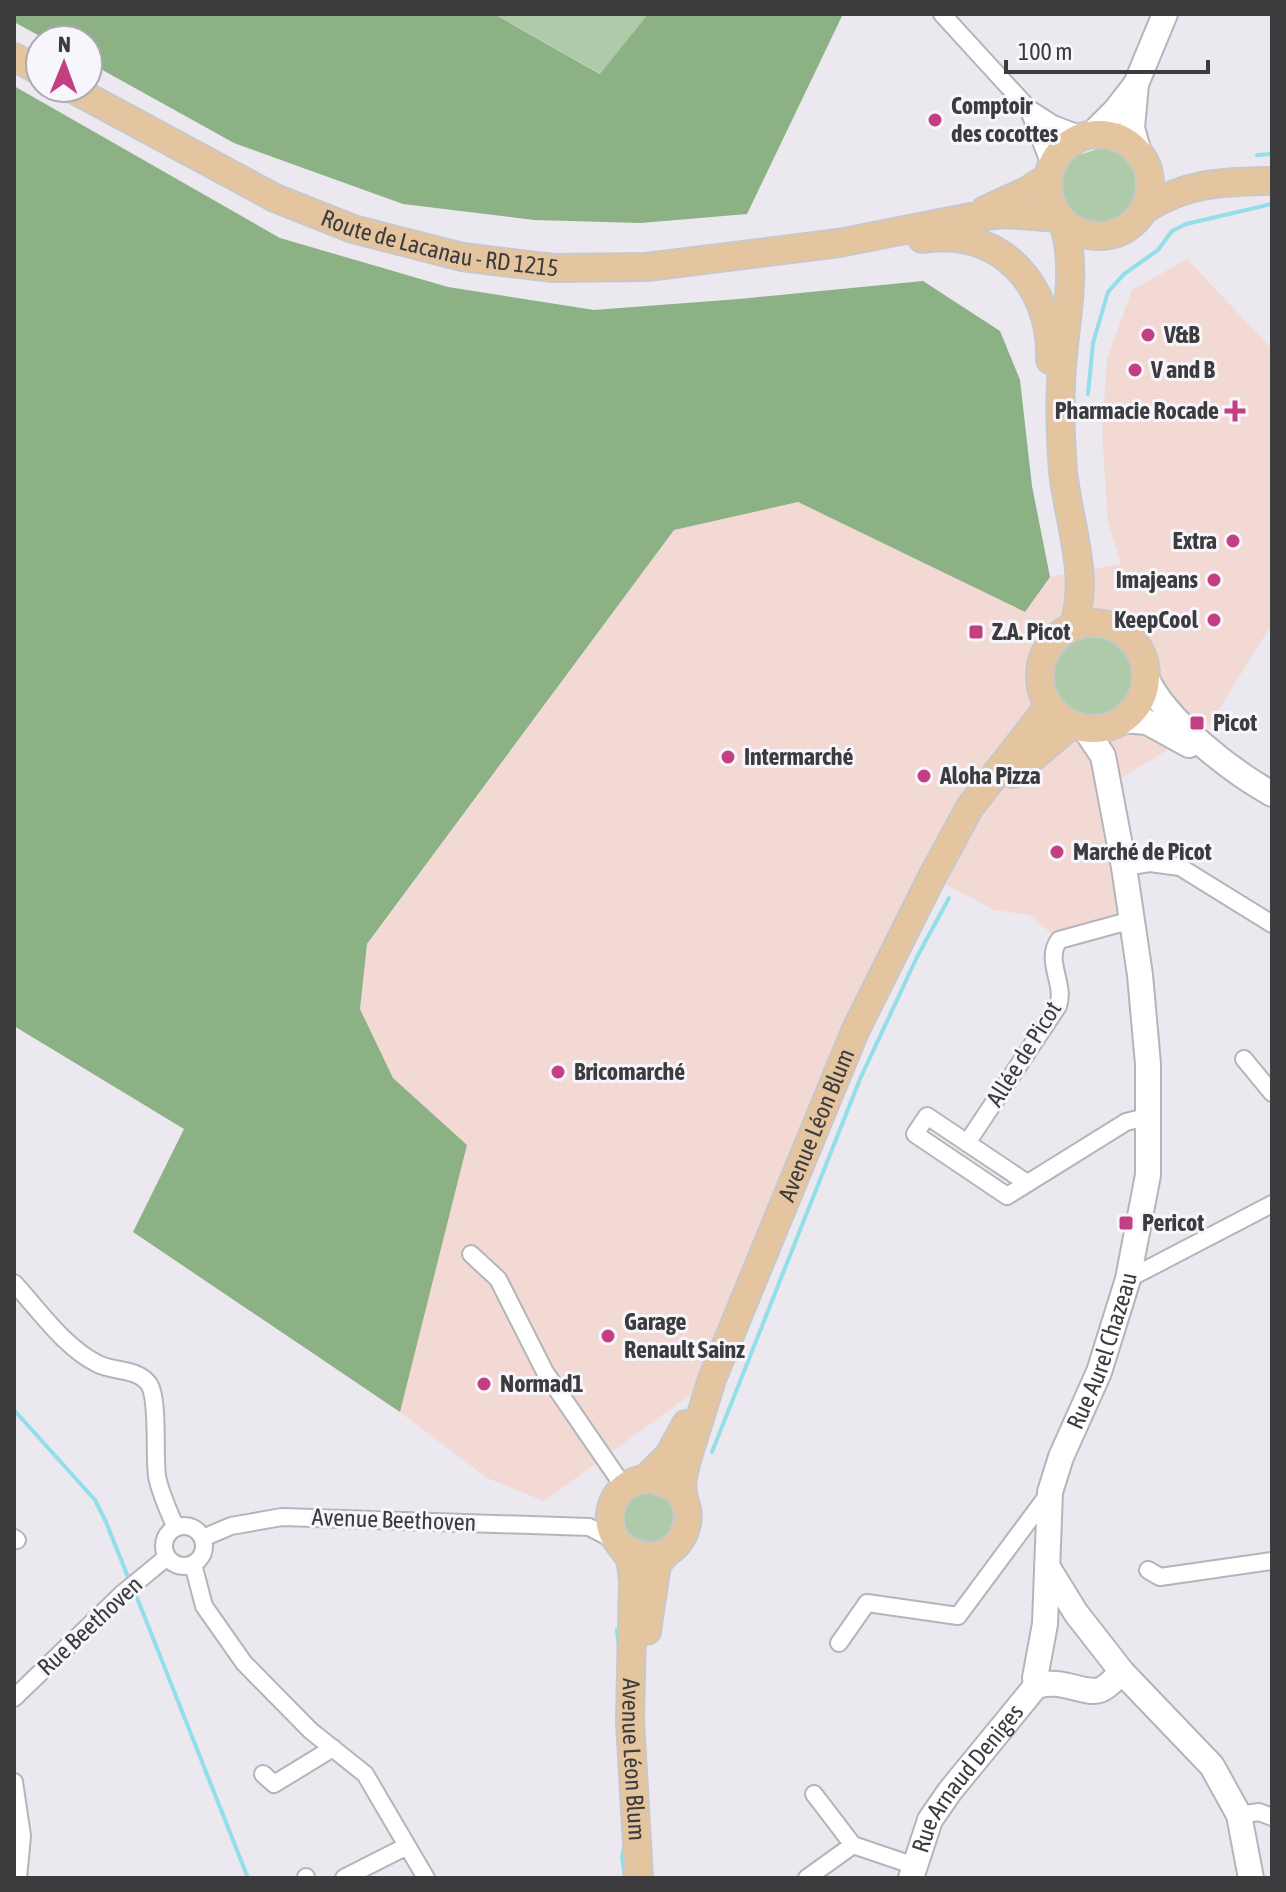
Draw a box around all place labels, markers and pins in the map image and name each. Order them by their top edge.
place label: Comptoir des cocottes [951,92,1059,147]
marker: Comptoir des cocottes [926,111,944,129]
place label: V&B [1163,321,1200,348]
marker: V&B [1139,326,1157,344]
place label: V and B [1150,356,1216,383]
marker: V and B [1126,361,1144,379]
place label: Pharmacie Rocade [1055,397,1219,424]
marker: Pharmacie Rocade [1226,402,1244,420]
place label: Extra [1172,527,1217,554]
marker: Extra [1224,532,1242,550]
place label: Imajeans [1116,566,1199,593]
marker: Imajeans [1205,571,1223,589]
place label: KeepCool [1114,606,1199,633]
marker: KeepCool [1205,611,1223,629]
place label: Z.A. Picot [992,618,1071,645]
marker: Z.A. Picot [967,623,985,641]
place label: Picot [1213,709,1257,736]
marker: Picot [1188,714,1206,732]
place label: Intermarché [744,743,853,770]
marker: Intermarché [719,748,737,766]
place label: Aloha Pizza [939,762,1041,789]
marker: Aloha Pizza [915,767,933,785]
place label: Marché de Picot [1073,838,1212,865]
marker: Marché de Picot [1048,843,1066,861]
place label: Bricomarché [574,1058,685,1085]
marker: Bricomarché [549,1063,567,1081]
place label: Pericot [1142,1209,1204,1236]
marker: Pericot [1117,1214,1135,1232]
place label: Garage Renault Sainz [624,1308,745,1363]
marker: Garage Renault Sainz [599,1327,617,1345]
place label: Normad1 [500,1370,584,1397]
marker: Normad1 [475,1375,493,1393]

